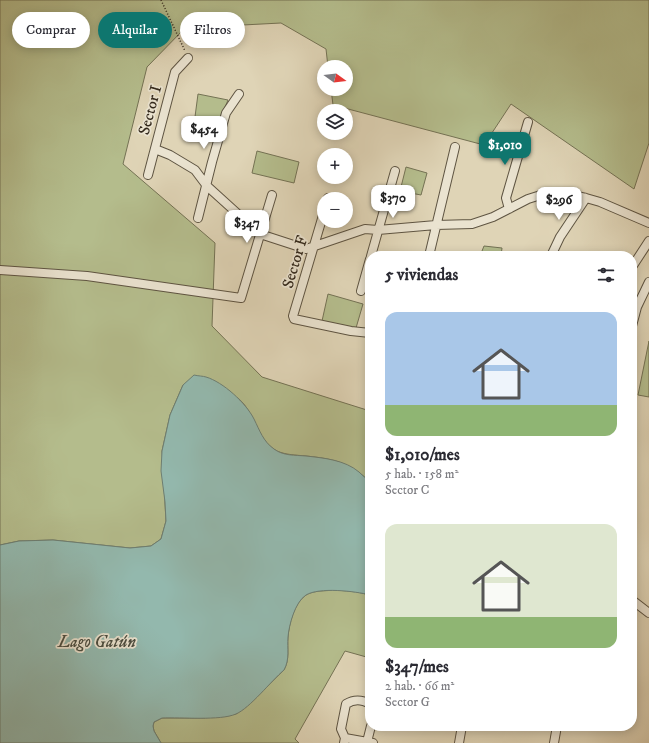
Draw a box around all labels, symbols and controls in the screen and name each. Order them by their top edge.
chip: Comprar [12,12,90,48]
chip: Alquilar [98,12,172,48]
chip: Filtros [180,12,245,48]
north arrow [317,60,353,96]
map controls [317,60,353,228]
street label: Sector I [134,83,166,137]
button: layers [317,104,353,140]
pin: $454 [180,116,228,150]
text: $454 [190,121,218,137]
pin: $1,010 [472,132,538,166]
text: $1,010 [488,137,522,153]
button: + [317,148,353,184]
pin: $370 [369,185,417,219]
pin: $296 [535,187,583,221]
text: $370 [380,190,406,206]
button: − [317,192,353,228]
text: $296 [546,192,572,208]
pin: $347 [223,210,271,244]
text: $347 [234,215,260,231]
street label: Sector F [278,233,313,291]
text: 5 viviendas [385,264,458,286]
icon: filters [595,264,617,286]
icon: home [465,338,537,410]
text: $1,010/mes [385,444,460,466]
text: 5 hab. · 158 m² [385,466,458,482]
text: Sector C [385,482,430,498]
icon: home [465,550,537,622]
water label: Lago Gatún [57,631,136,653]
text: $347/mes [385,656,449,678]
text: 2 hab. · 66 m² [385,678,454,694]
text: Sector G [385,694,430,710]

